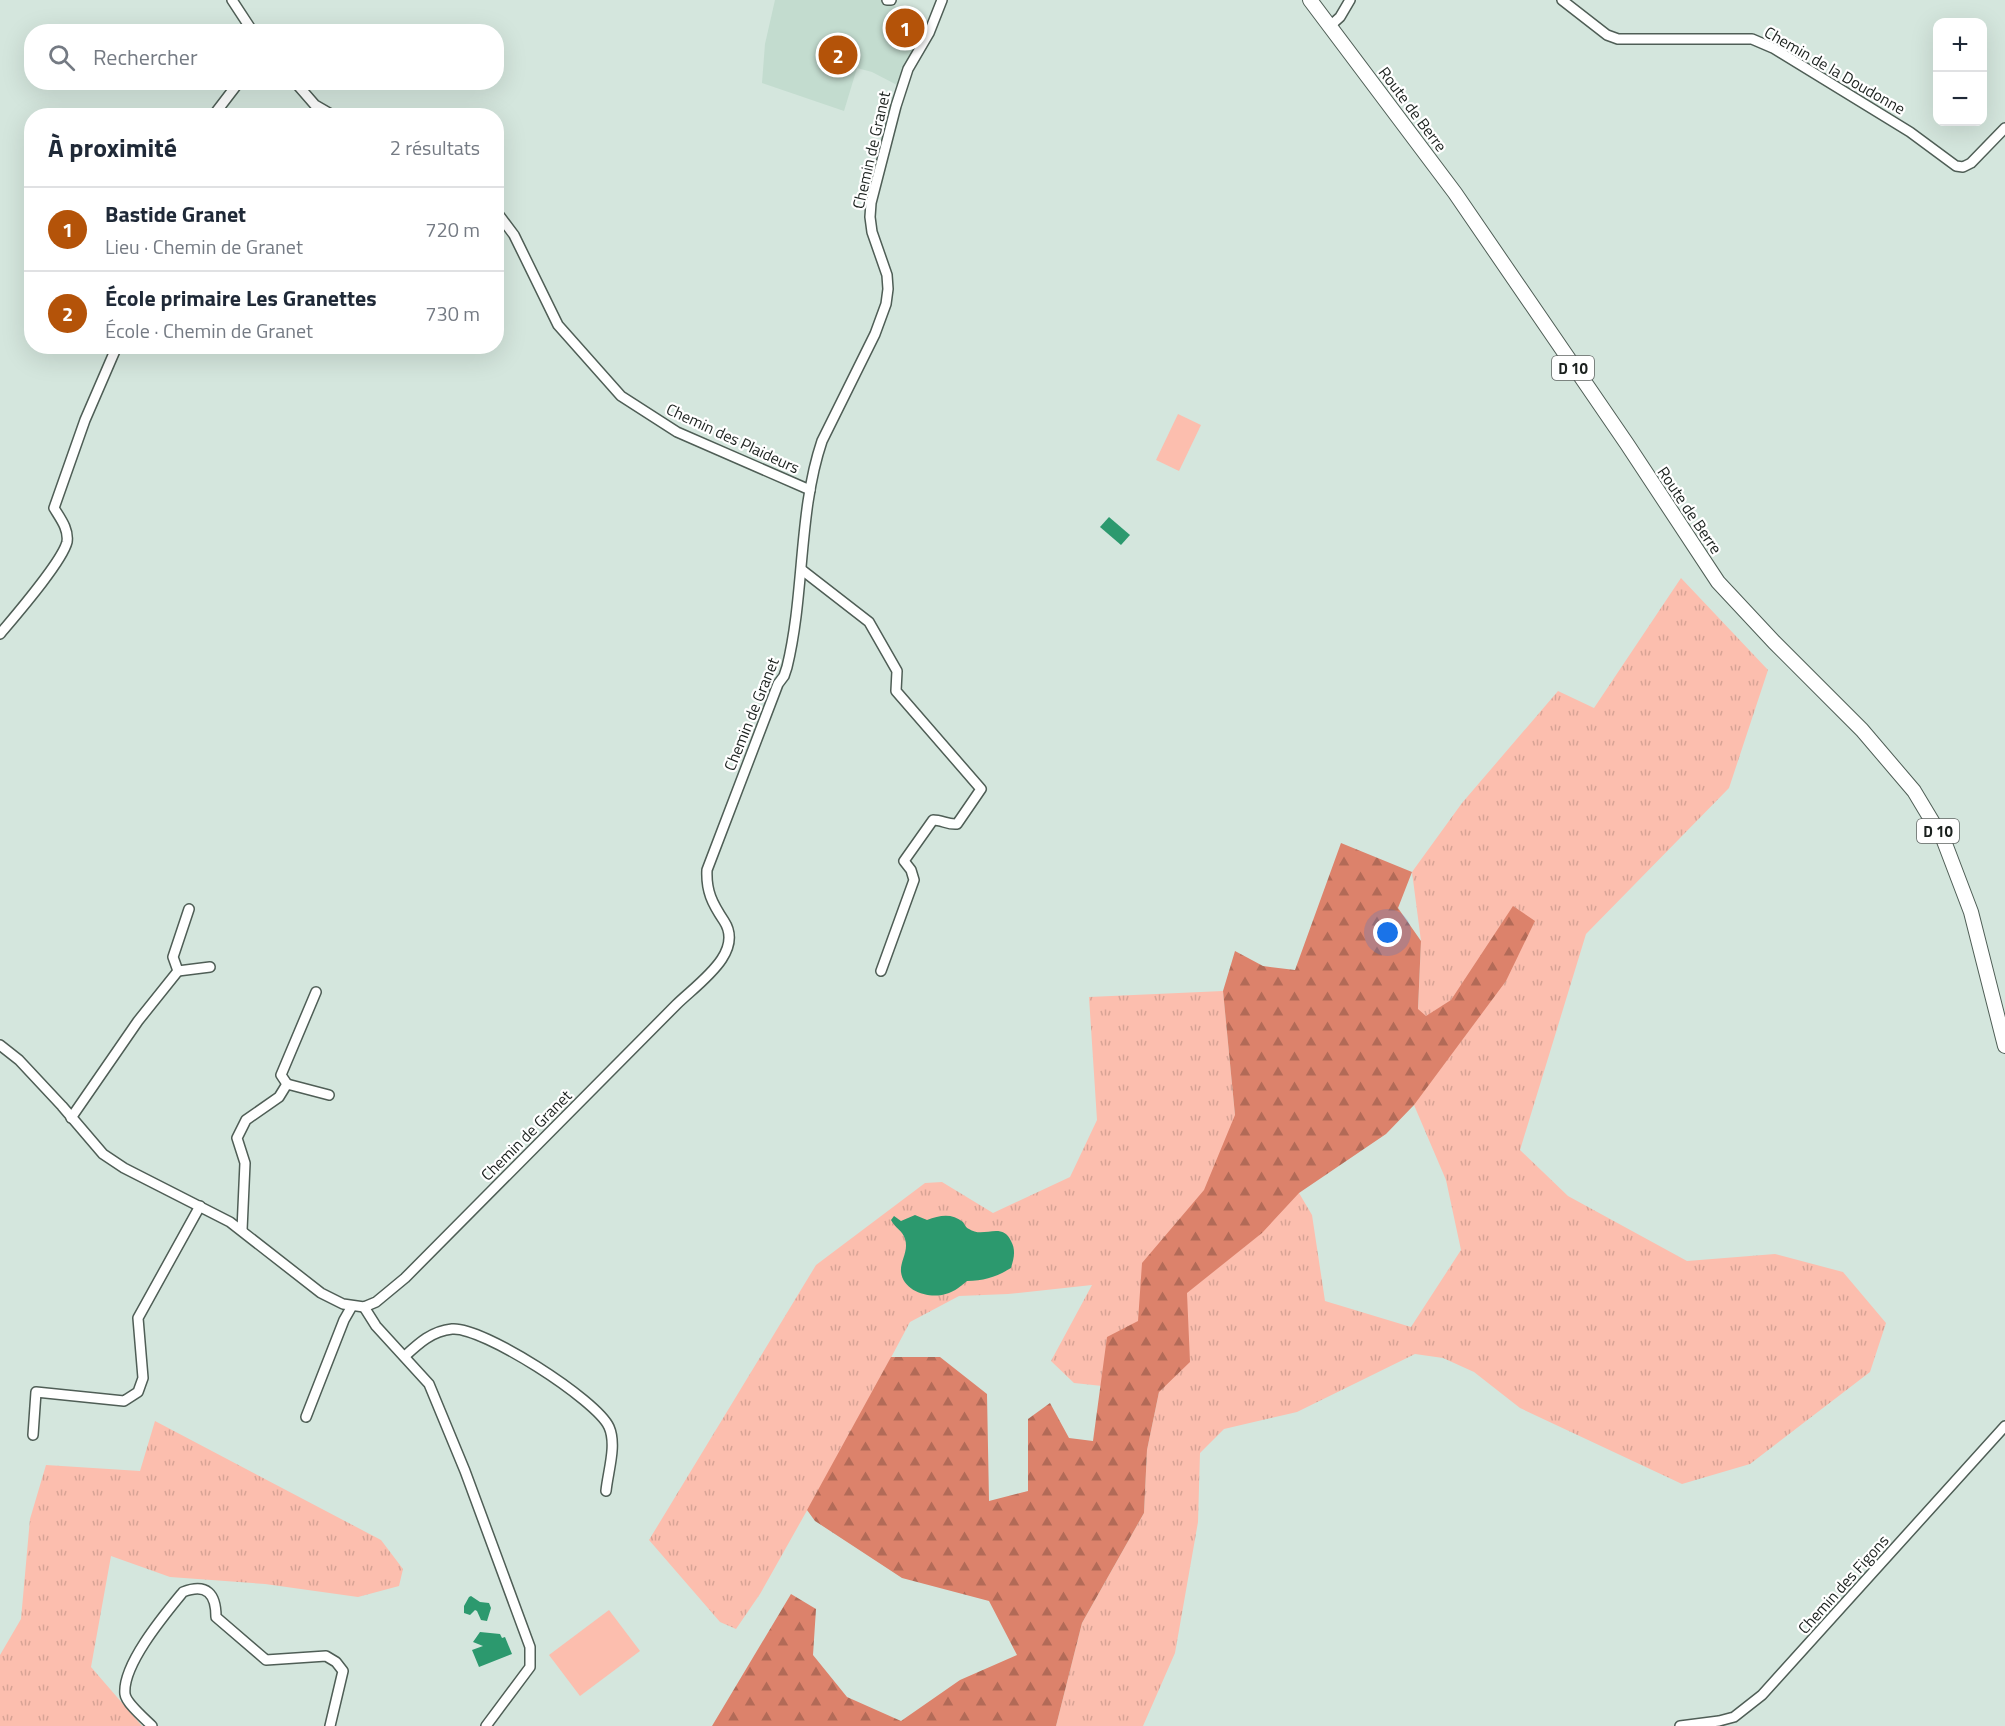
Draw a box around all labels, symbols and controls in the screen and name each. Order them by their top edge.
pin: 1 [886,6,924,51]
map controls [1933,18,1987,126]
button: + [1933,18,1987,72]
street label: Chemin de la Doudonne [1760,20,1910,120]
search box [24,24,504,90]
pin: 2 [818,32,858,78]
text: Rechercher [93,40,198,74]
icon: search [45,41,78,74]
street label: Route de Berre [1373,61,1453,157]
button: − [1933,72,1987,126]
street label: Chemin de Granet [846,88,896,211]
text: À proximité [48,128,177,167]
text: 2 résultats [390,132,480,163]
text: Bastide Granet [105,197,246,231]
text: 1 [62,214,73,245]
text: 720 m [425,214,480,245]
text: Lieu · Chemin de Granet [105,231,303,262]
text: École primaire Les Granettes [105,281,377,315]
text: 2 [62,298,73,329]
text: 730 m [425,298,480,329]
text: École · Chemin de Granet [105,315,313,346]
road number: D 10 [1552,356,1594,380]
street label: Chemin des Plaideurs [662,397,804,479]
street label: Route de Berre [1652,461,1728,559]
street label: Chemin de Granet [717,653,785,774]
road number: D 10 [1917,819,1959,843]
your location [1373,918,1402,947]
street label: Chemin de Granet [475,1084,577,1186]
street label: Chemin des Figons [1792,1529,1894,1639]

